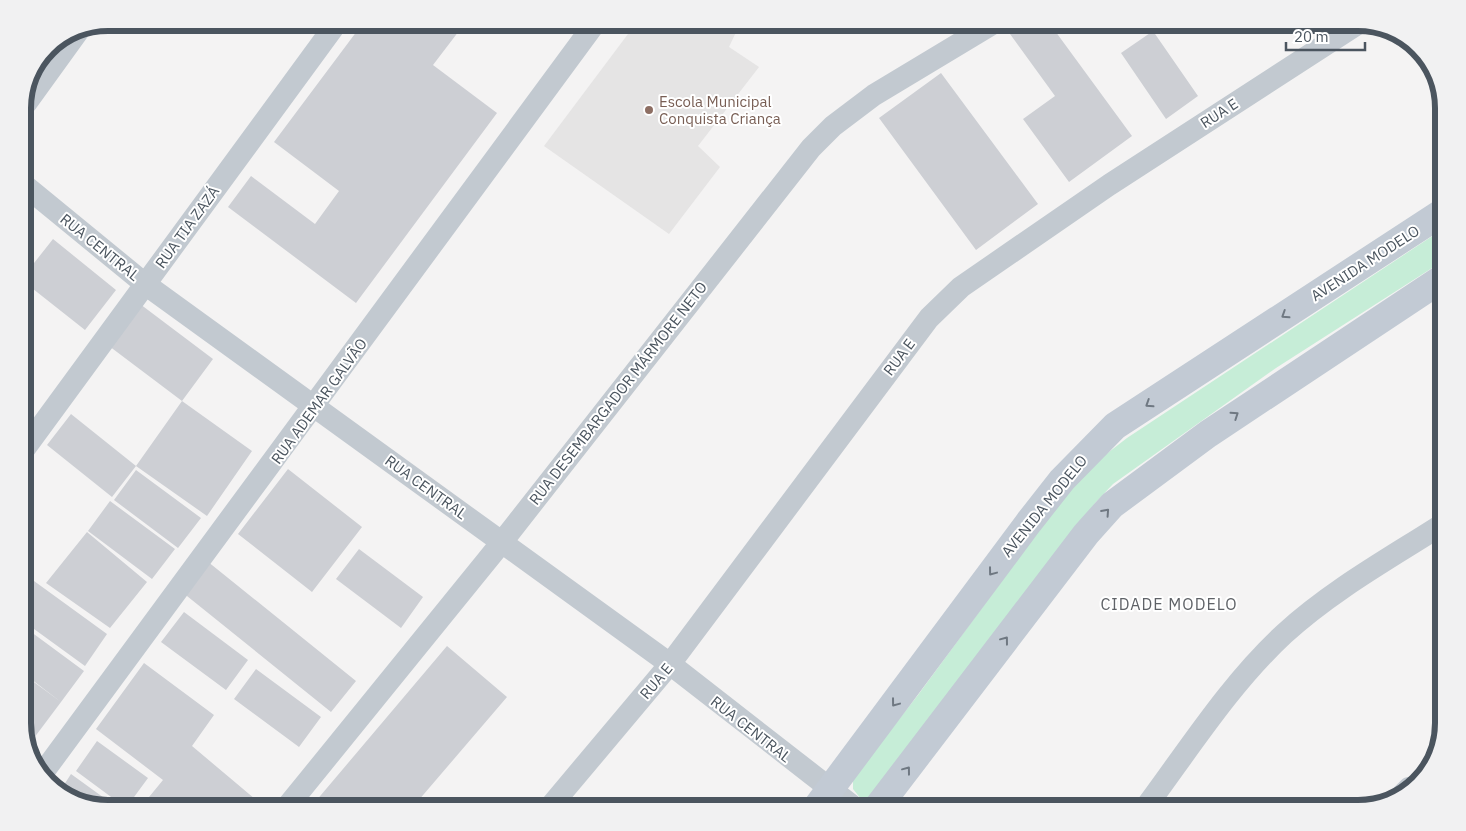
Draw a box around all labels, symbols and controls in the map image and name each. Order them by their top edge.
scale bar [1286,20,1365,52]
text: 20 m [1294,27,1329,46]
place label: Escola Municipal Conquista Criança [659,92,781,128]
street label: RUA E [1197,94,1241,132]
marker: Escola Municipal Conquista Criança [643,104,655,116]
street label: RUA TIA ZAZÁ [151,182,223,272]
street label: RUA CENTRAL [57,209,144,285]
street label: AVENIDA MODELO [1307,221,1423,305]
street label: RUA DESEMBARGADOR MÁRMORE NETO [525,278,711,508]
one-way arrow [1282,309,1291,318]
street label: RUA ADEMAR GALVÃO [267,334,371,468]
street label: RUA E [879,335,919,379]
one-way arrow [1146,398,1155,407]
one-way arrow [1230,412,1239,421]
street label: RUA CENTRAL [381,451,471,523]
street label: AVENIDA MODELO [997,451,1091,561]
one-way arrow [1100,509,1109,518]
one-way arrow [989,566,998,576]
district label: CIDADE MODELO [1100,594,1238,614]
one-way arrow [1000,637,1008,646]
street label: RUA E [635,659,677,703]
street label: RUA CENTRAL [707,692,795,766]
one-way arrow [892,697,901,707]
one-way arrow [901,766,910,776]

